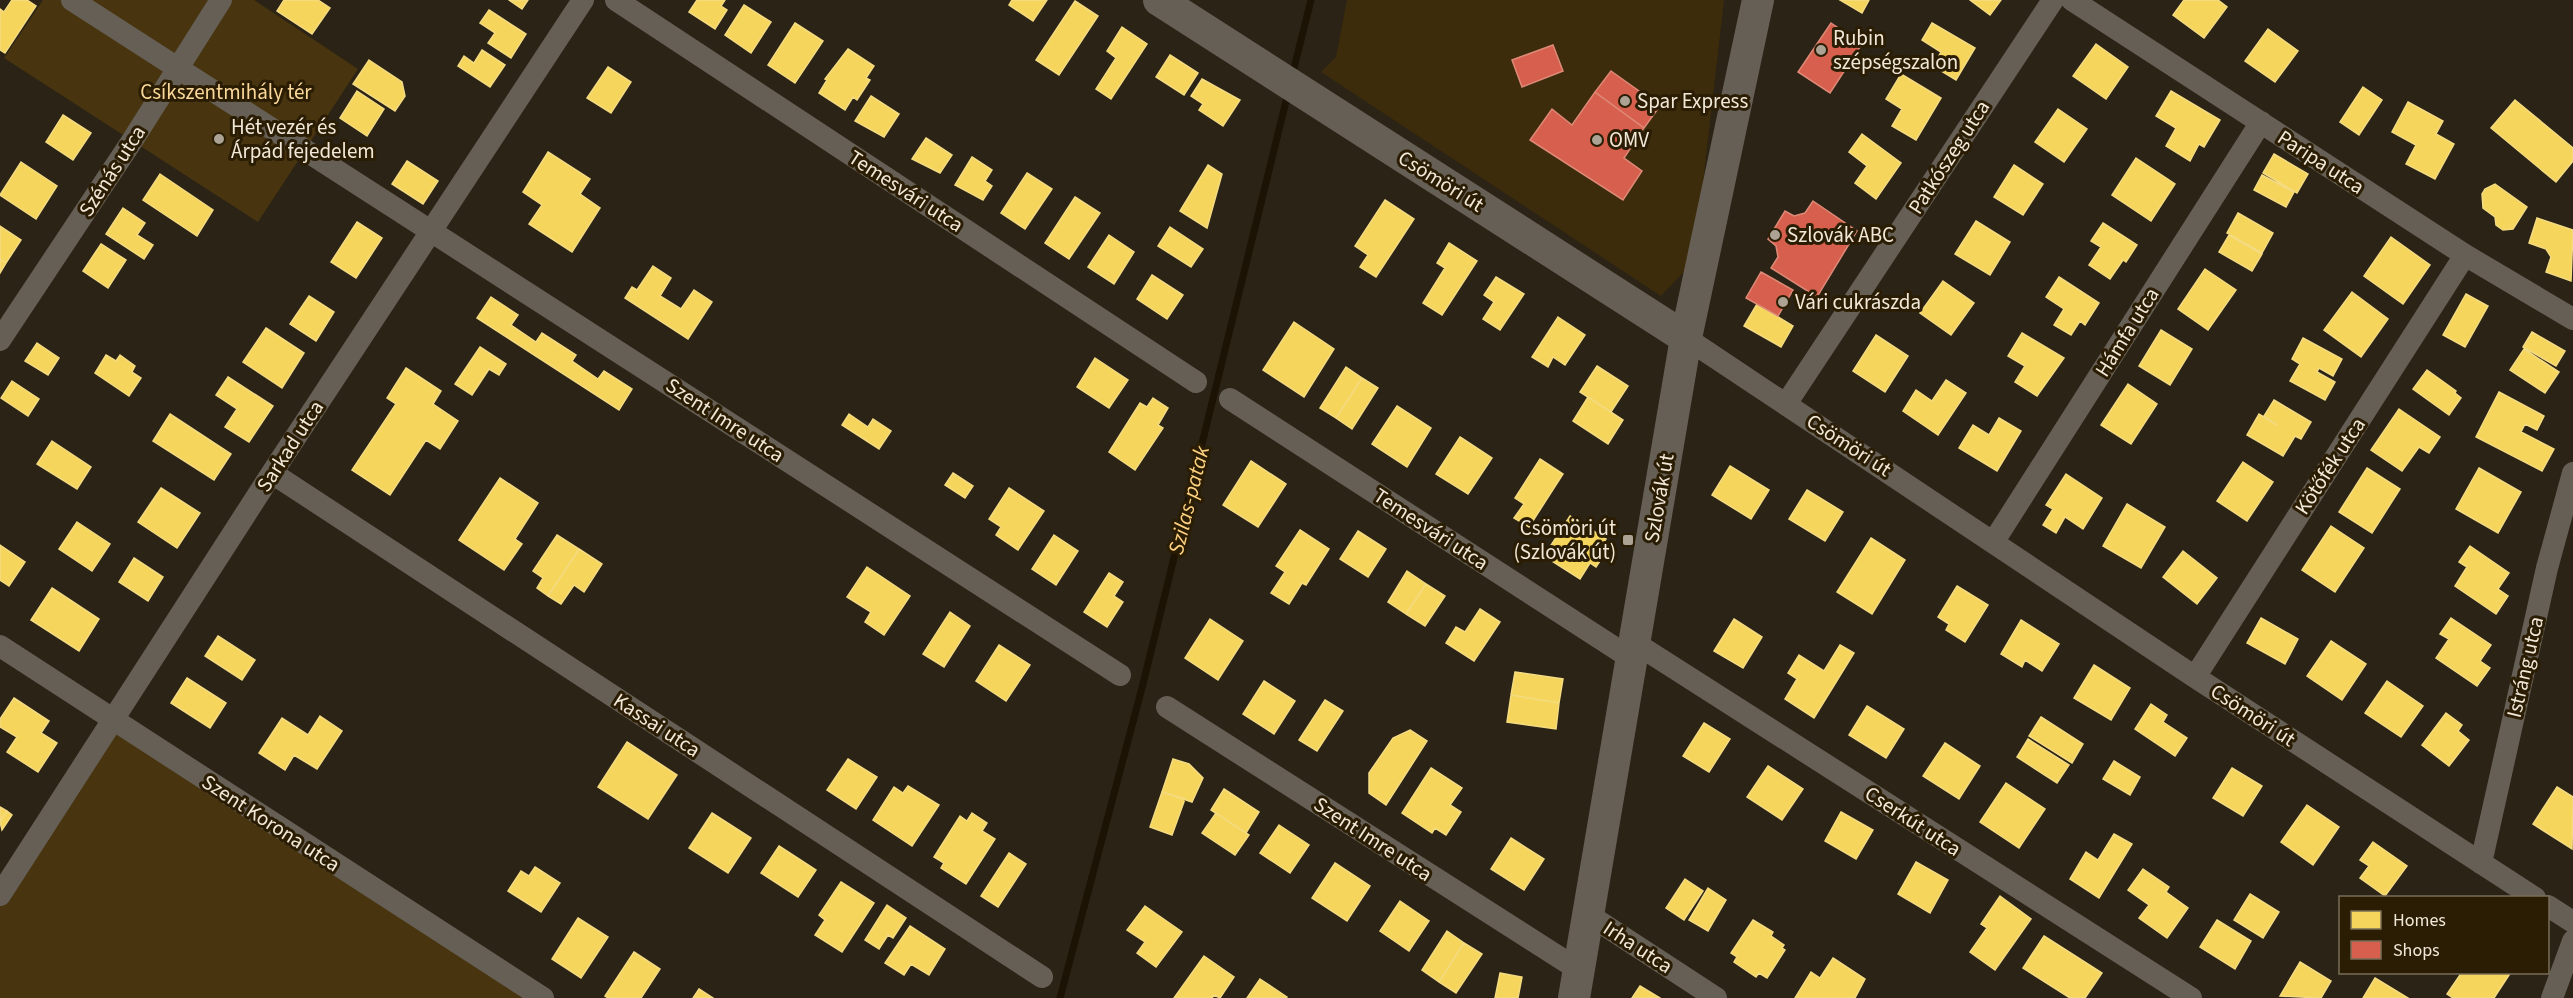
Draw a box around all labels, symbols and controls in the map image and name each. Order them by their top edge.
place label: Rubin szépségszalon [1833,23,1958,77]
marker: Rubin szépségszalon [1814,43,1828,57]
park label: Csíkszentmihály tér [140,77,312,107]
place label: Spar Express [1637,86,1748,116]
marker: Spar Express [1618,94,1632,108]
street label: Patkószeg utca [1901,94,1997,220]
place label: Hét vezér és Árpád fejedelem [231,112,375,166]
street label: Szénás utca [71,119,153,223]
street label: Paripa utca [2272,123,2370,201]
place label: OMV [1609,125,1649,155]
marker: Hét vezér és Árpád fejedelem [212,132,226,146]
marker: OMV [1590,133,1604,147]
street label: Temesvári utca [843,143,969,239]
street label: Csömöri út [1392,143,1490,219]
place label: Szlovák ABC [1787,220,1894,250]
marker: Szlovák ABC [1768,228,1782,242]
street label: Hámfa utca [2088,281,2166,383]
place label: Vári cukrászda [1795,287,1921,317]
marker: Vári cukrászda [1776,295,1790,309]
street label: Szent Imre utca [660,370,790,470]
street label: Sarkad utca [249,394,331,498]
street label: Csömöri út [1801,406,1897,484]
street label: Kötőfék utca [2287,412,2373,520]
water label: Szilas-patak [1160,442,1218,558]
street label: Szlovák út [1636,451,1682,545]
street label: Temesvári utca [1368,481,1494,577]
place label: Csömöri út (Szlovák út) [1513,513,1616,567]
marker: Csömöri út (Szlovák út) [1621,533,1635,547]
street label: Istráng utca [2499,614,2551,720]
street label: Csömöri út [2205,676,2301,754]
street label: Kassai utca [608,686,706,764]
street label: Szent Korona utca [196,767,346,879]
street label: Cserkút utca [1859,779,1967,863]
street label: Szent Imre utca [1308,789,1438,889]
legend [2339,896,2549,974]
text: Homes [2393,908,2446,933]
street label: Irha utca [1597,913,1679,981]
text: Shops [2393,938,2440,963]

